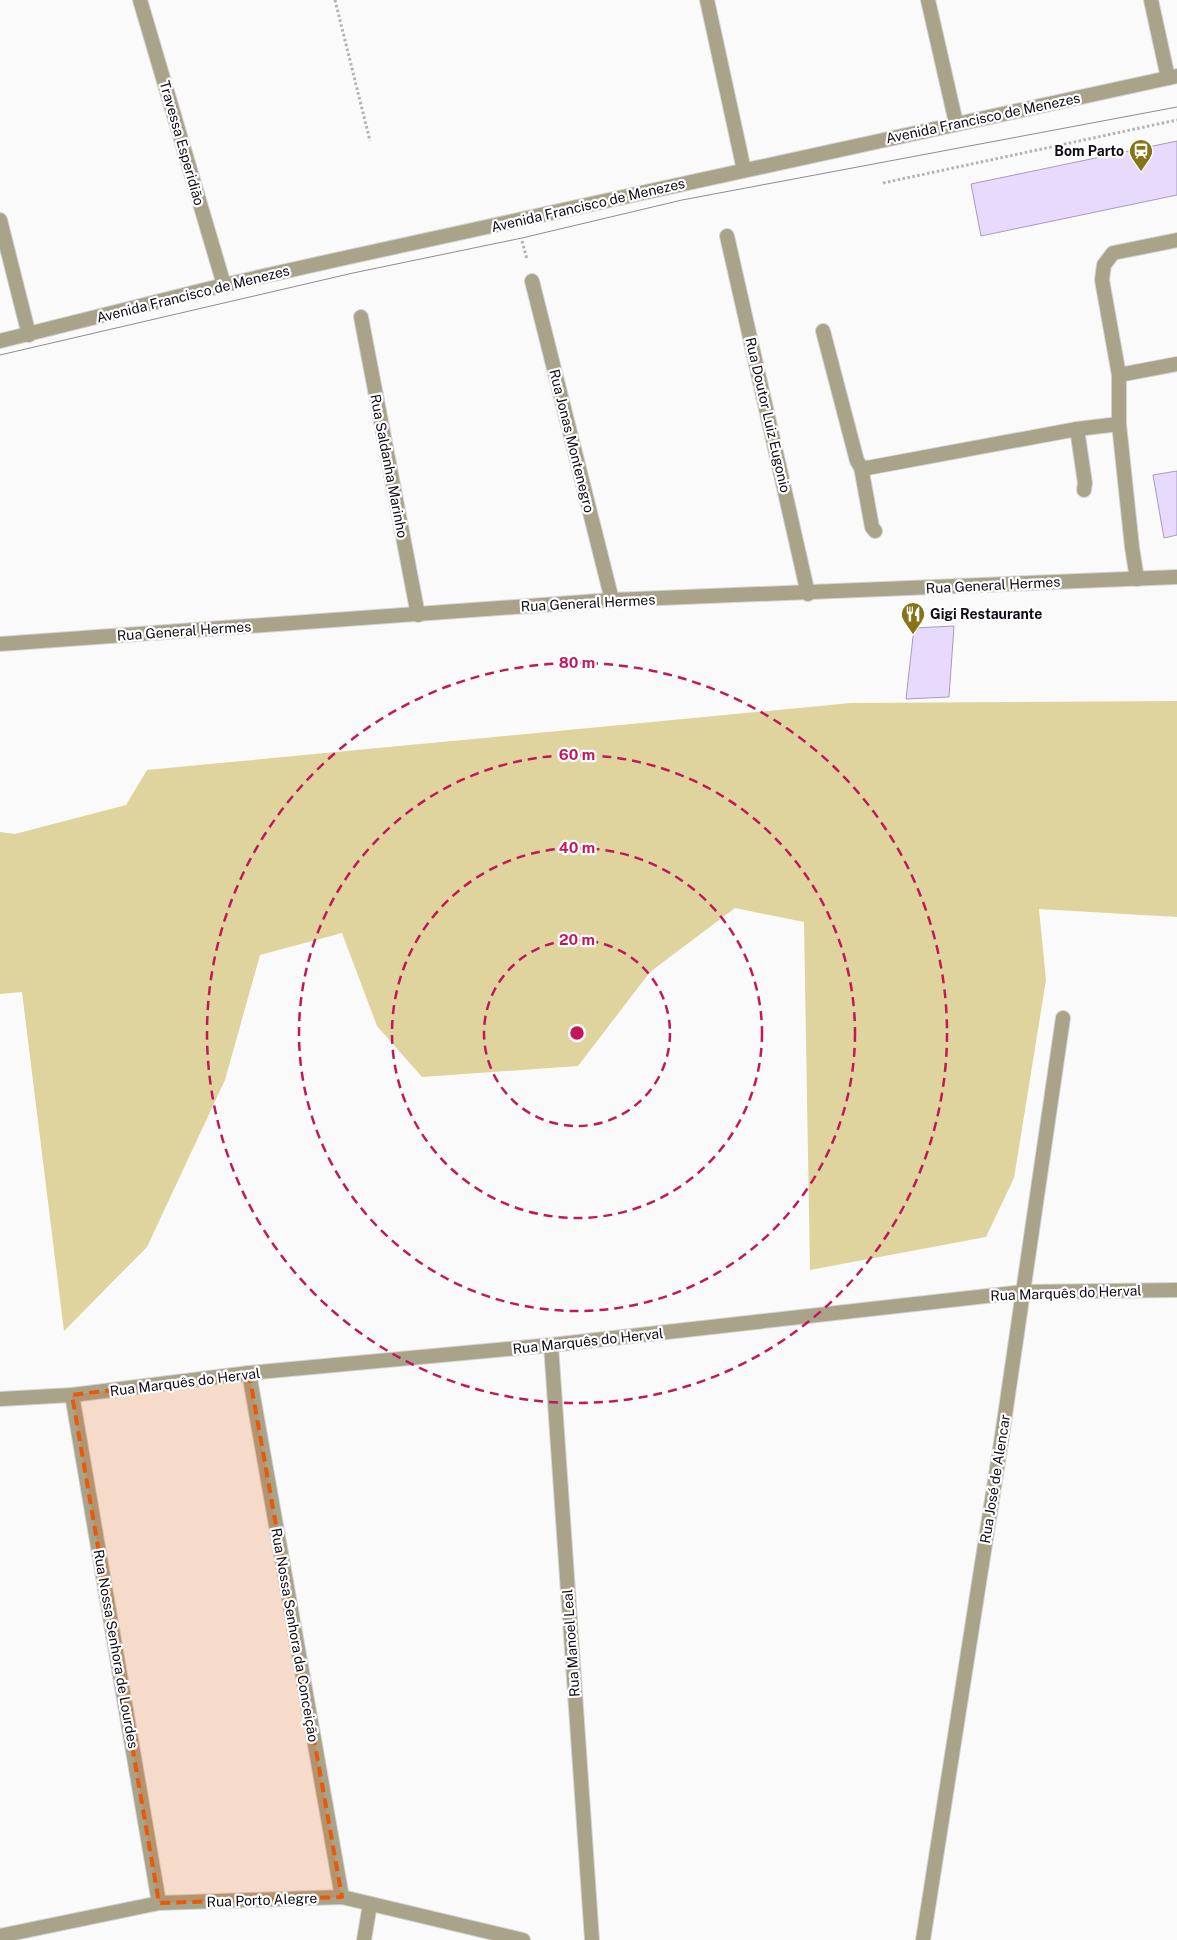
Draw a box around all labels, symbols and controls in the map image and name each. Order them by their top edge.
street label: Travessa Esperidião [157,79,208,207]
street label: Avenida Francisco de Menezes [884,90,1082,146]
station icon: Bom Parto [1128,138,1154,172]
place label: Bom Parto [1054,143,1124,159]
street label: Avenida Francisco de Menezes [490,175,686,235]
street label: Avenida Francisco de Menezes [95,262,291,326]
street label: Rua Doutor Luiz Eugonio [742,336,794,494]
street label: Rua Jonas Montenegro [546,368,598,514]
street label: Rua Saldanha Marinho [367,393,411,539]
street label: Rua General Hermes [925,573,1061,597]
street label: Rua General Hermes [520,591,656,615]
restaurant icon: Gigi Restaurante [900,601,926,635]
place label: Gigi Restaurante [930,606,1042,622]
street label: Rua General Hermes [116,618,252,644]
text: 80 m [559,654,595,671]
text: 60 m [559,746,595,763]
text: 40 m [559,839,595,856]
text: 20 m [559,931,595,948]
centre of rings [568,1024,586,1042]
street label: Rua Marquês do Herval [990,1282,1142,1304]
street label: Rua Marquês do Herval [512,1325,664,1357]
street label: Rua Marquês do Herval [109,1365,261,1399]
street label: Rua José de Alencar [977,1413,1013,1545]
street label: Rua Nossa Senhora da Conceição [268,1527,322,1743]
street label: Rua Nossa Senhora de Lourdes [91,1548,141,1750]
street label: Rua Manoel Leal [559,1589,583,1697]
street label: Rua Porto Alegre [206,1890,318,1910]

